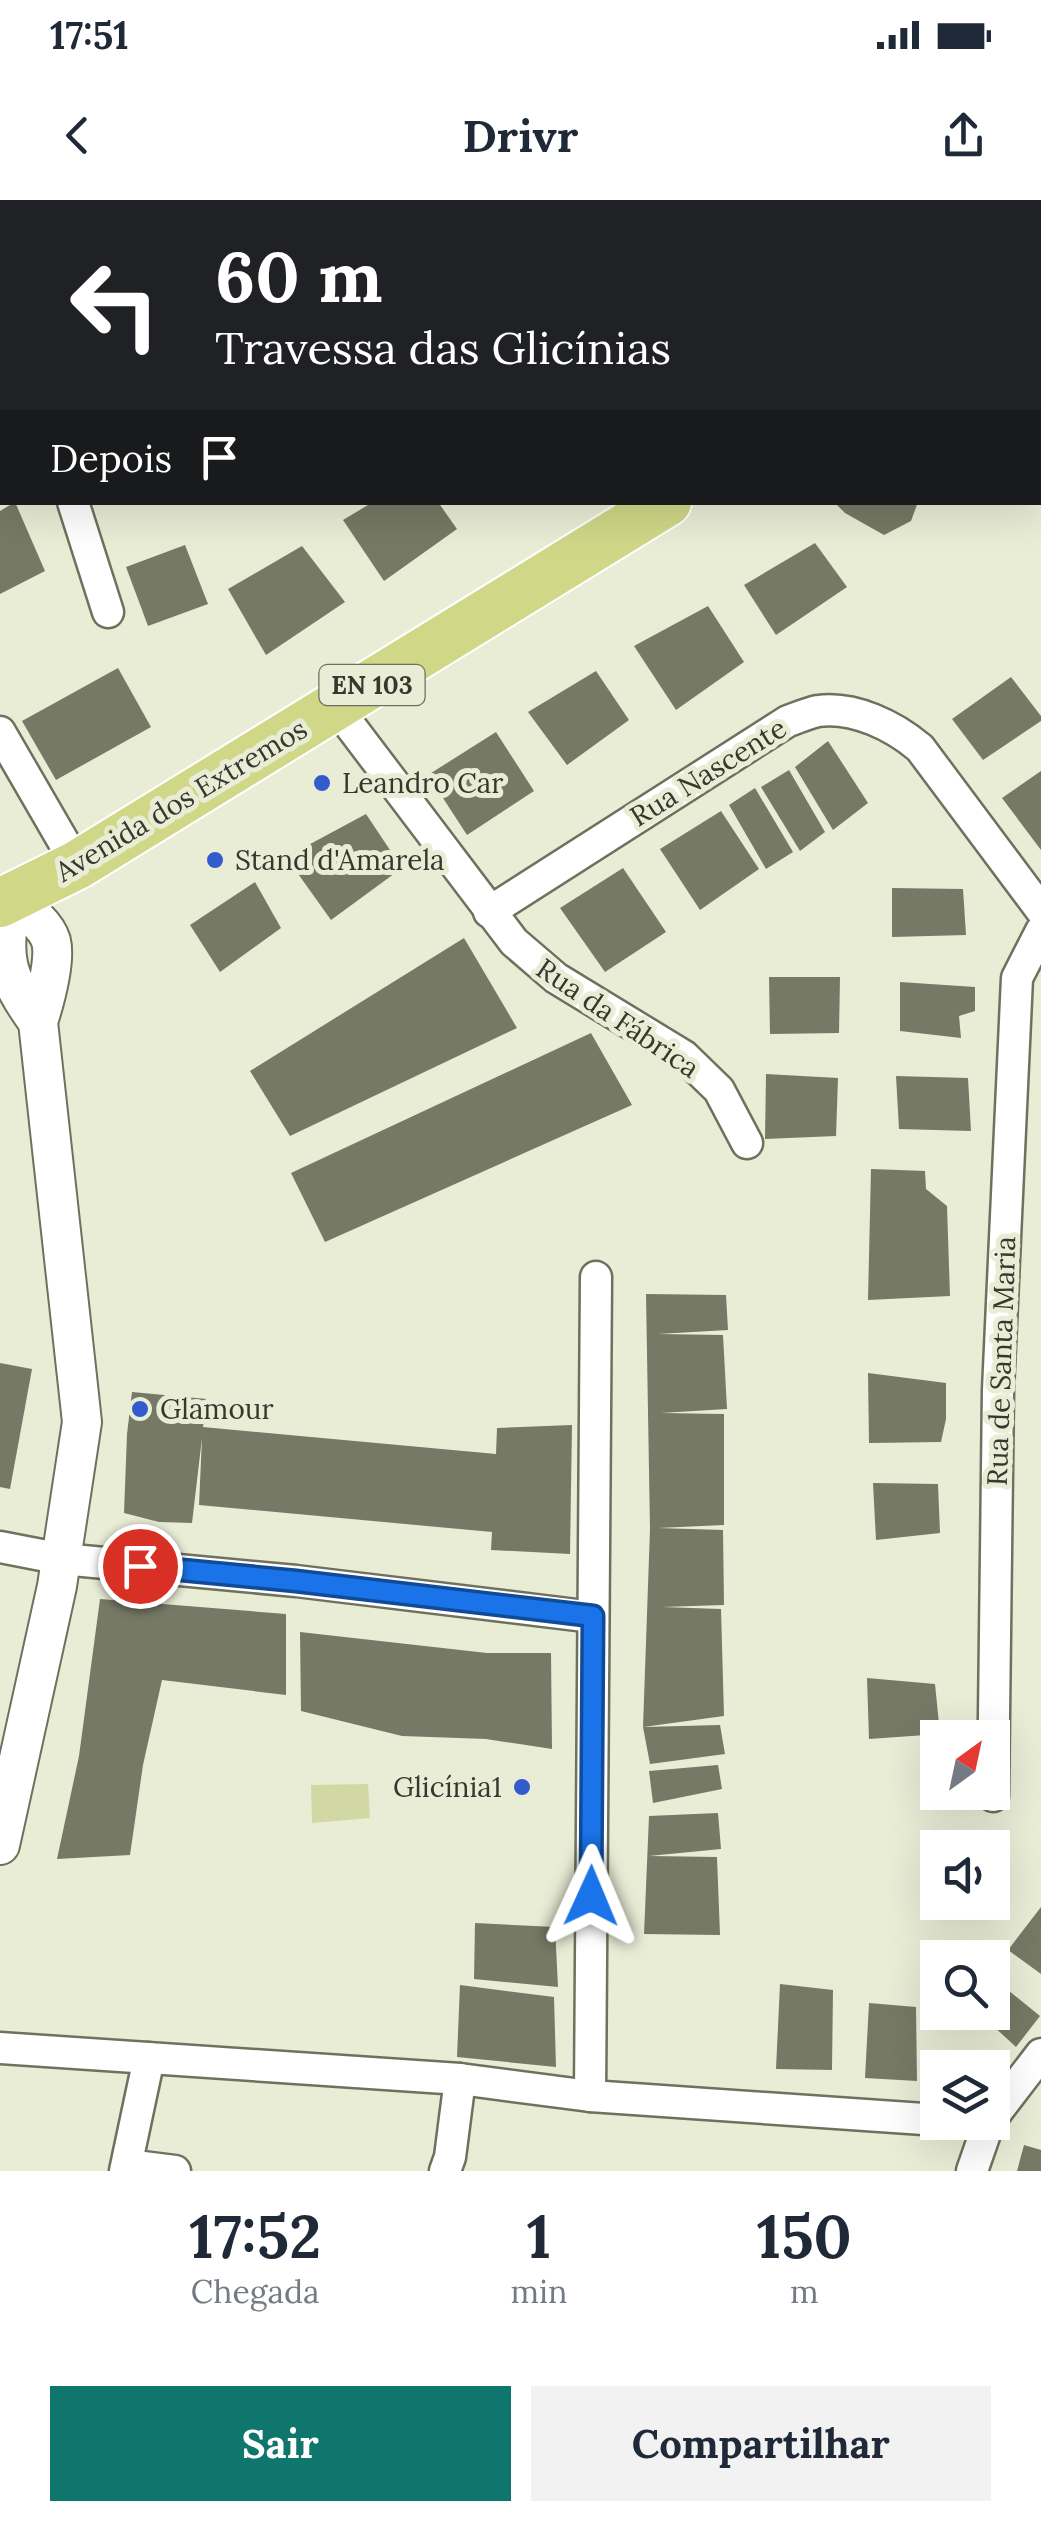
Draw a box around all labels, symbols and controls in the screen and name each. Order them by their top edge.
text: 17:51 [50,11,129,59]
text: Drivr [463,107,578,164]
icon: back [50,108,105,163]
icon: share [936,108,991,163]
text: 60 m [215,232,383,321]
icon: left [50,240,180,370]
text: Travessa das Glicínias [215,319,671,376]
icon: arrive [192,430,247,485]
text: Depois [50,434,172,482]
road number: EN 103 [320,665,424,705]
street label: Rua Nascente [623,710,793,834]
street label: Avenida dos Extremos [48,711,314,890]
place label: Leandro Car [342,765,503,801]
marker: Leandro Car [311,772,333,794]
place label: Stand d'Amarela [235,842,445,878]
marker: Stand d'Amarela [204,849,226,871]
street label: Rua da Fábrica [530,950,706,1086]
street label: Rua de Santa Maria [979,1236,1023,1486]
place label: Glamour [160,1391,274,1427]
marker: Glamour [129,1398,151,1420]
pin [98,1524,183,1609]
icon: arrive [113,1539,168,1594]
north arrow [920,1720,1010,1810]
map controls [920,1720,1010,2140]
place label: Glicínia1 [393,1769,502,1805]
marker: Glicínia1 [511,1776,533,1798]
button: sound [920,1830,1010,1920]
position arrow [539,1844,643,1948]
button: search [920,1940,1010,2030]
button: layers [920,2050,1010,2140]
text: 17:52 [189,2198,321,2274]
text: 1 [527,2198,551,2274]
text: 150 [757,2198,852,2274]
text: Chegada [191,2271,320,2312]
text: min [510,2271,567,2312]
text: m [790,2271,819,2312]
button: Sair [50,2386,511,2501]
button: Compartilhar [531,2386,991,2501]

